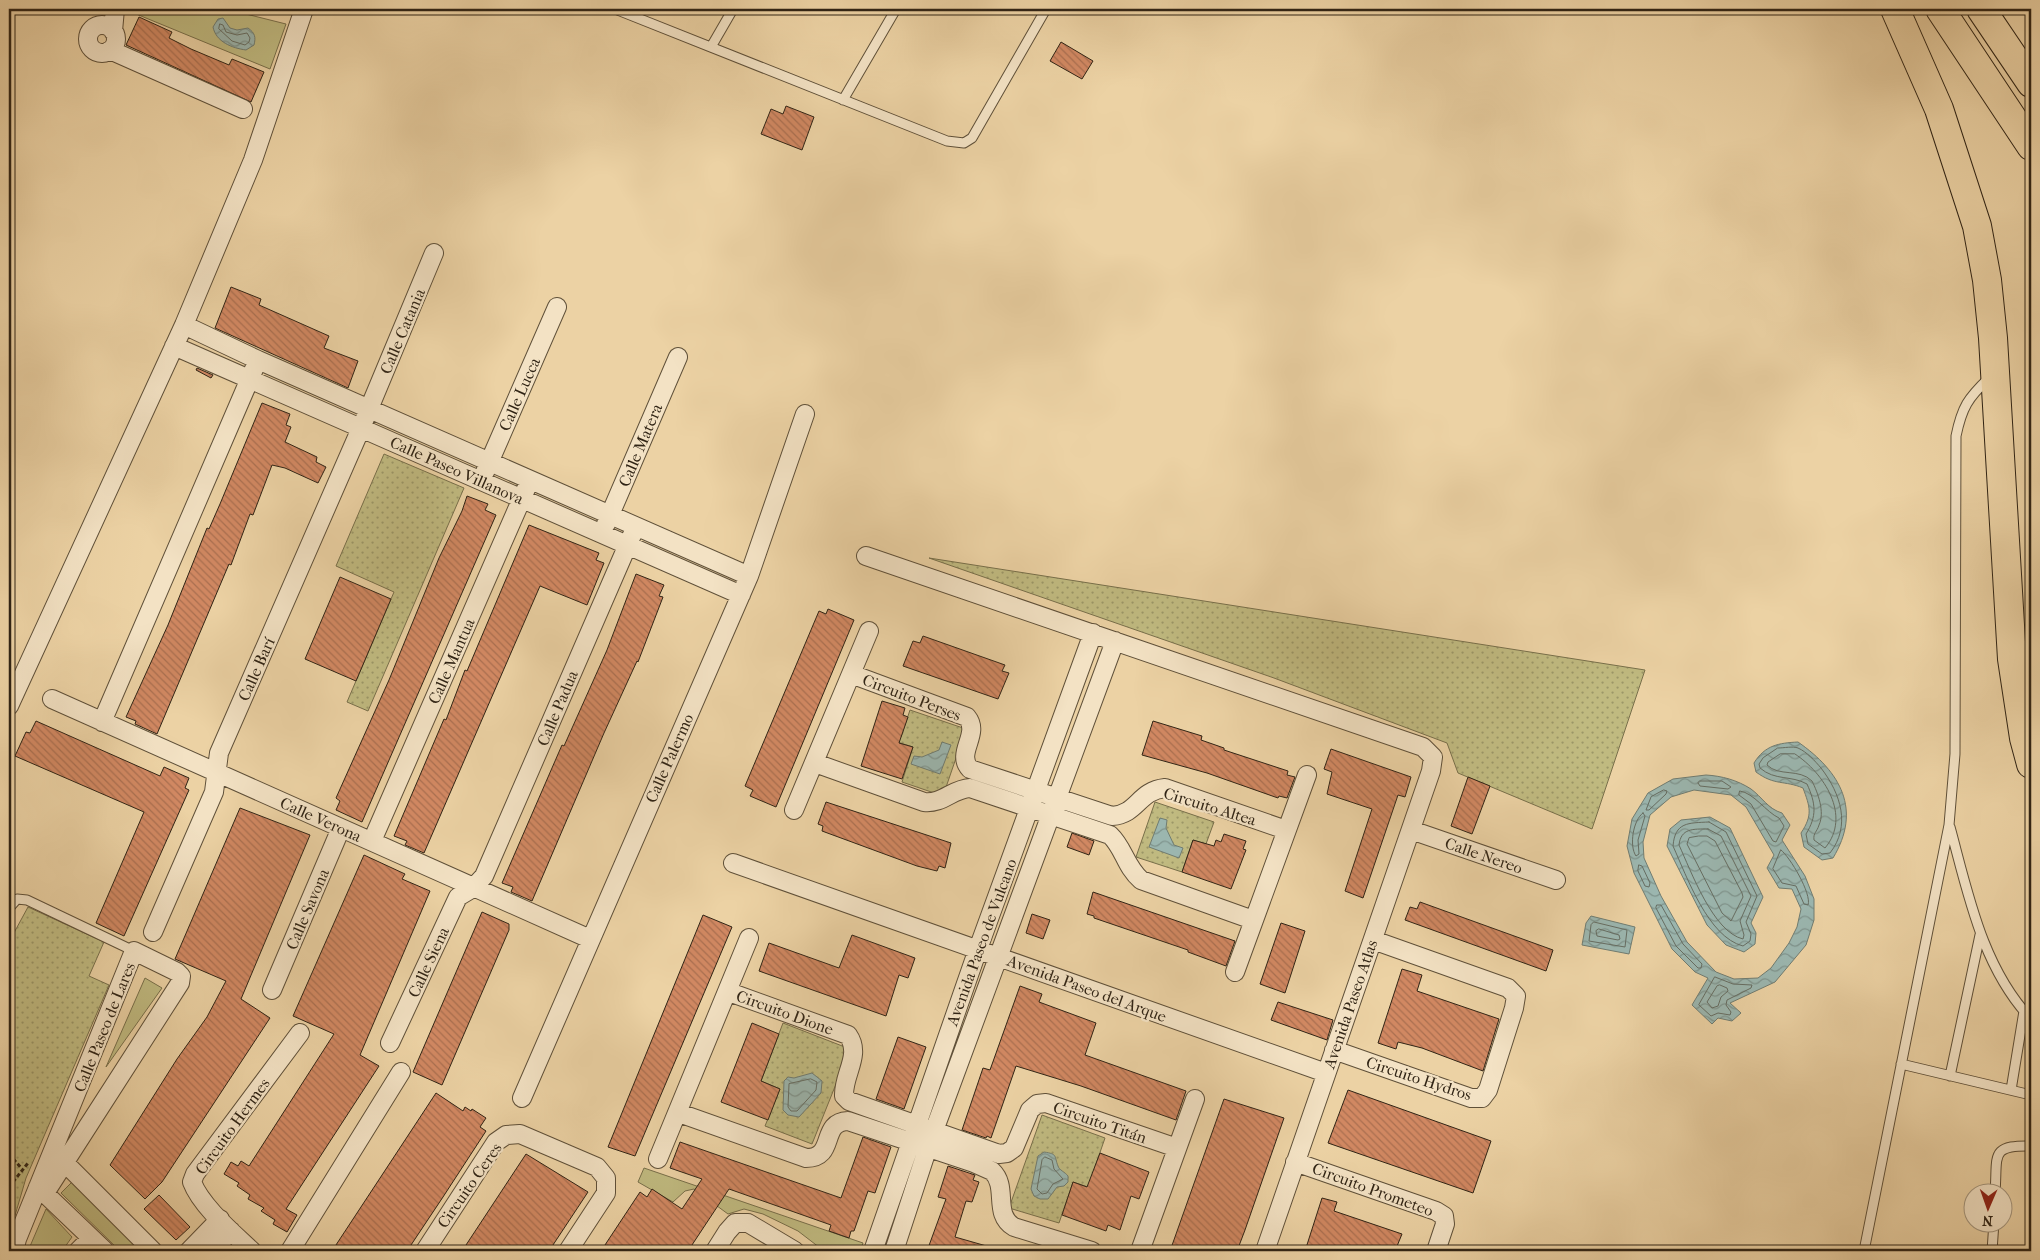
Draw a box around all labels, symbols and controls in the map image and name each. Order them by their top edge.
street label: Calle Catania [376,285,429,377]
street label: Calle Lucca [495,354,544,434]
street label: Calle Matera [614,400,667,489]
street label: Calle Paseo Villanova [387,432,527,509]
street label: Calle Mantua [424,615,479,707]
street label: Calle Barí [234,634,279,704]
street label: Calle Padua [533,667,582,749]
street label: Circuito Perses [860,670,964,725]
street label: Calle Palermo [641,711,698,806]
street label: Circuito Altea [1161,783,1259,830]
street label: Calle Verona [277,793,365,846]
street label: Calle Nereo [1443,833,1525,878]
street label: Avenida Paseo de Vulcano [942,856,1021,1029]
street label: Calle Savona [282,865,333,952]
street label: Calle Siena [404,923,453,1001]
street label: Avenida Paseo Atlas [1319,937,1381,1072]
street label: Avenida Paseo del Arque [1004,950,1169,1026]
street label: Calle Paseo de Lares [70,959,139,1095]
street label: Circuito Dione [734,986,836,1039]
street label: Circuito Hydros [1364,1052,1474,1105]
street label: Circuito Hermes [191,1074,274,1178]
street label: Circuito Titán [1051,1098,1150,1148]
street label: Circuito Ceres [433,1139,506,1231]
street label: Circuito Prometeo [1310,1159,1436,1220]
north arrow [1962,1182,2012,1232]
text: N [1982,1212,1993,1229]

